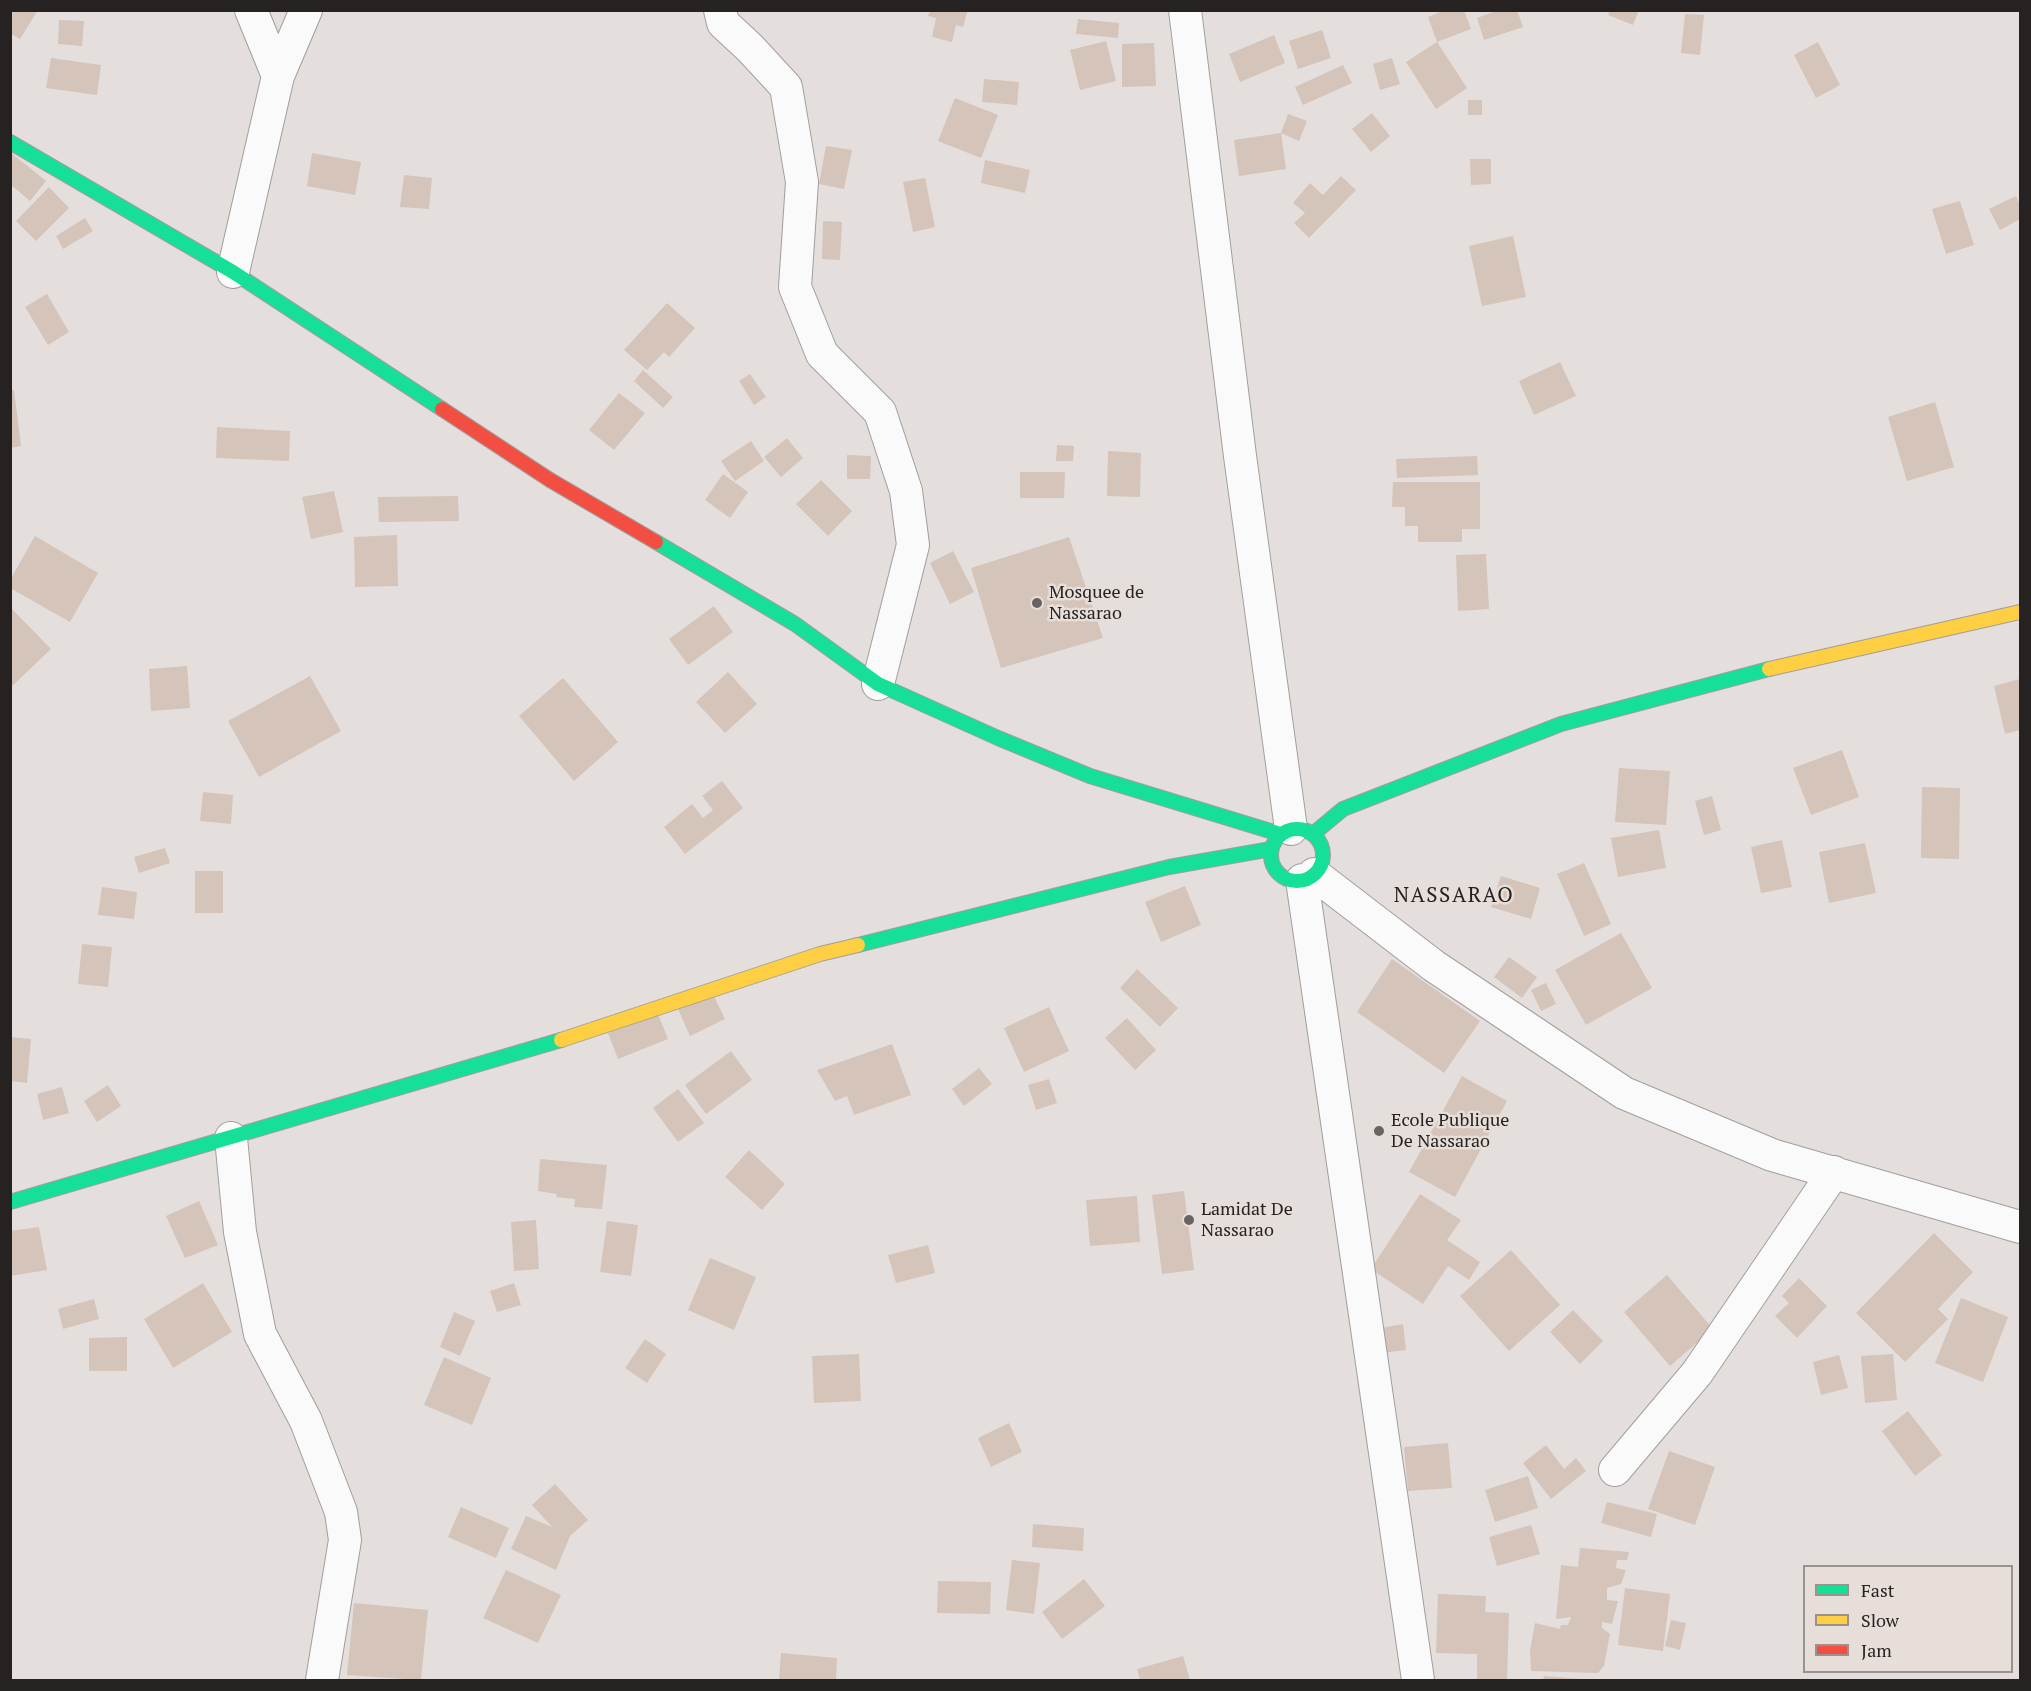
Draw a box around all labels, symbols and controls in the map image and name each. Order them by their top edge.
place label: Mosquee de Nassarao [1049,582,1144,624]
marker: Mosquee de Nassarao [1030,596,1044,610]
district label: NASSARAO [1394,883,1514,909]
place label: Ecole Publique De Nassarao [1391,1110,1509,1152]
marker: Ecole Publique De Nassarao [1372,1124,1386,1138]
place label: Lamidat De Nassarao [1201,1199,1293,1242]
marker: Lamidat De Nassarao [1182,1213,1196,1227]
legend [1803,1565,2013,1673]
text: Fast [1861,1578,1894,1602]
text: Slow [1861,1608,1899,1632]
text: Jam [1861,1638,1892,1662]

